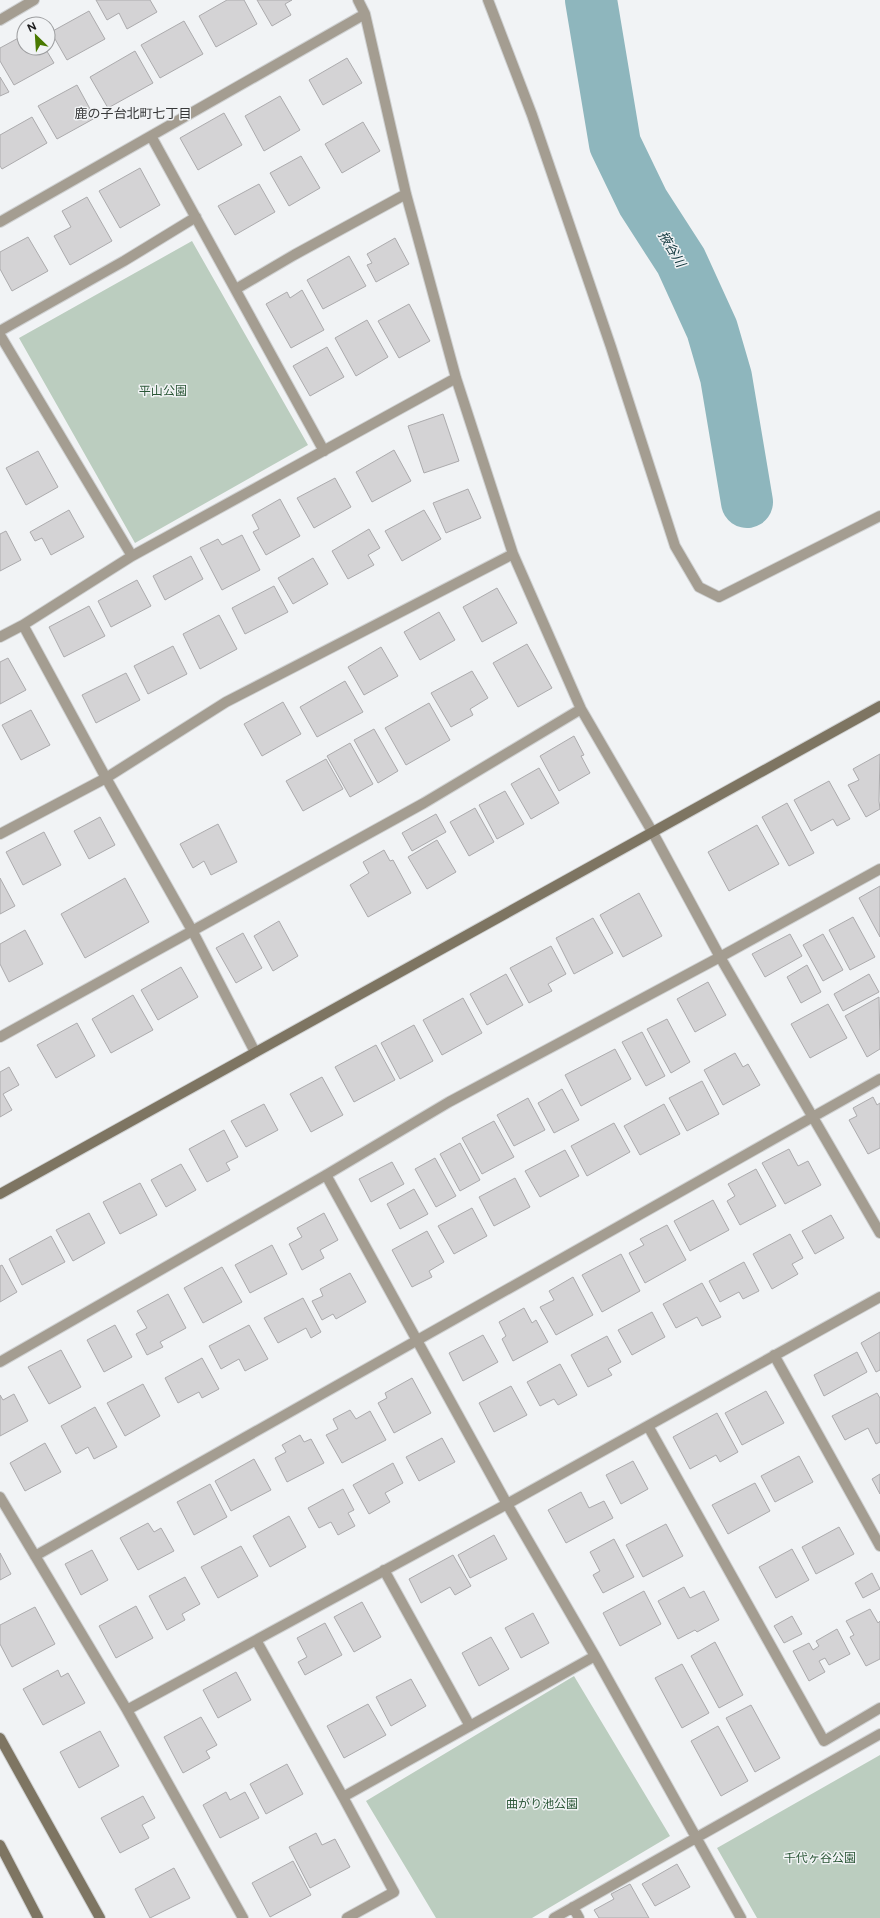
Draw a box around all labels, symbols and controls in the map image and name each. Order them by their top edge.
north arrow [16,16,56,56]
text: N [25,20,39,35]
district label: 鹿の子台北町七丁目 [74,106,192,121]
water label: 掖谷川 [656,228,689,271]
park label: 平山公園 [139,384,187,398]
park label: 曲がり池公園 [506,1797,578,1811]
park label: 千代ヶ谷公園 [784,1851,856,1865]

